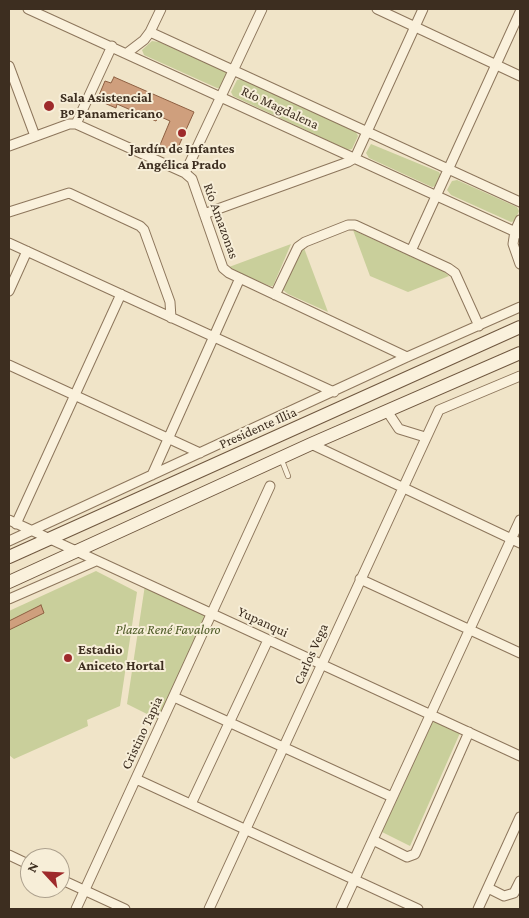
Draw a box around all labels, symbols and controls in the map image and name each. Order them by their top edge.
street label: Río Magdalena [239,83,321,133]
place label: Sala Asistencial Bº Panamericano [60,90,163,122]
marker: Sala Asistencial Bº Panamericano [42,99,56,113]
marker: Jardín de Infantes Angélica Prado [176,127,188,139]
place label: Jardín de Infantes Angélica Prado [129,141,235,174]
street label: Río Amazonas [200,181,242,261]
street label: Presidente Illia [217,403,299,453]
street label: Yupanqui [235,603,291,641]
street label: Carlos Vega [290,621,332,687]
park label: Plaza René Favaloro [115,622,221,638]
place label: Estadio Aniceto Hortal [78,642,164,674]
marker: Estadio Aniceto Hortal [62,652,74,664]
street label: Cristino Tapia [118,694,166,772]
north arrow [20,848,70,898]
text: N [23,859,42,875]

